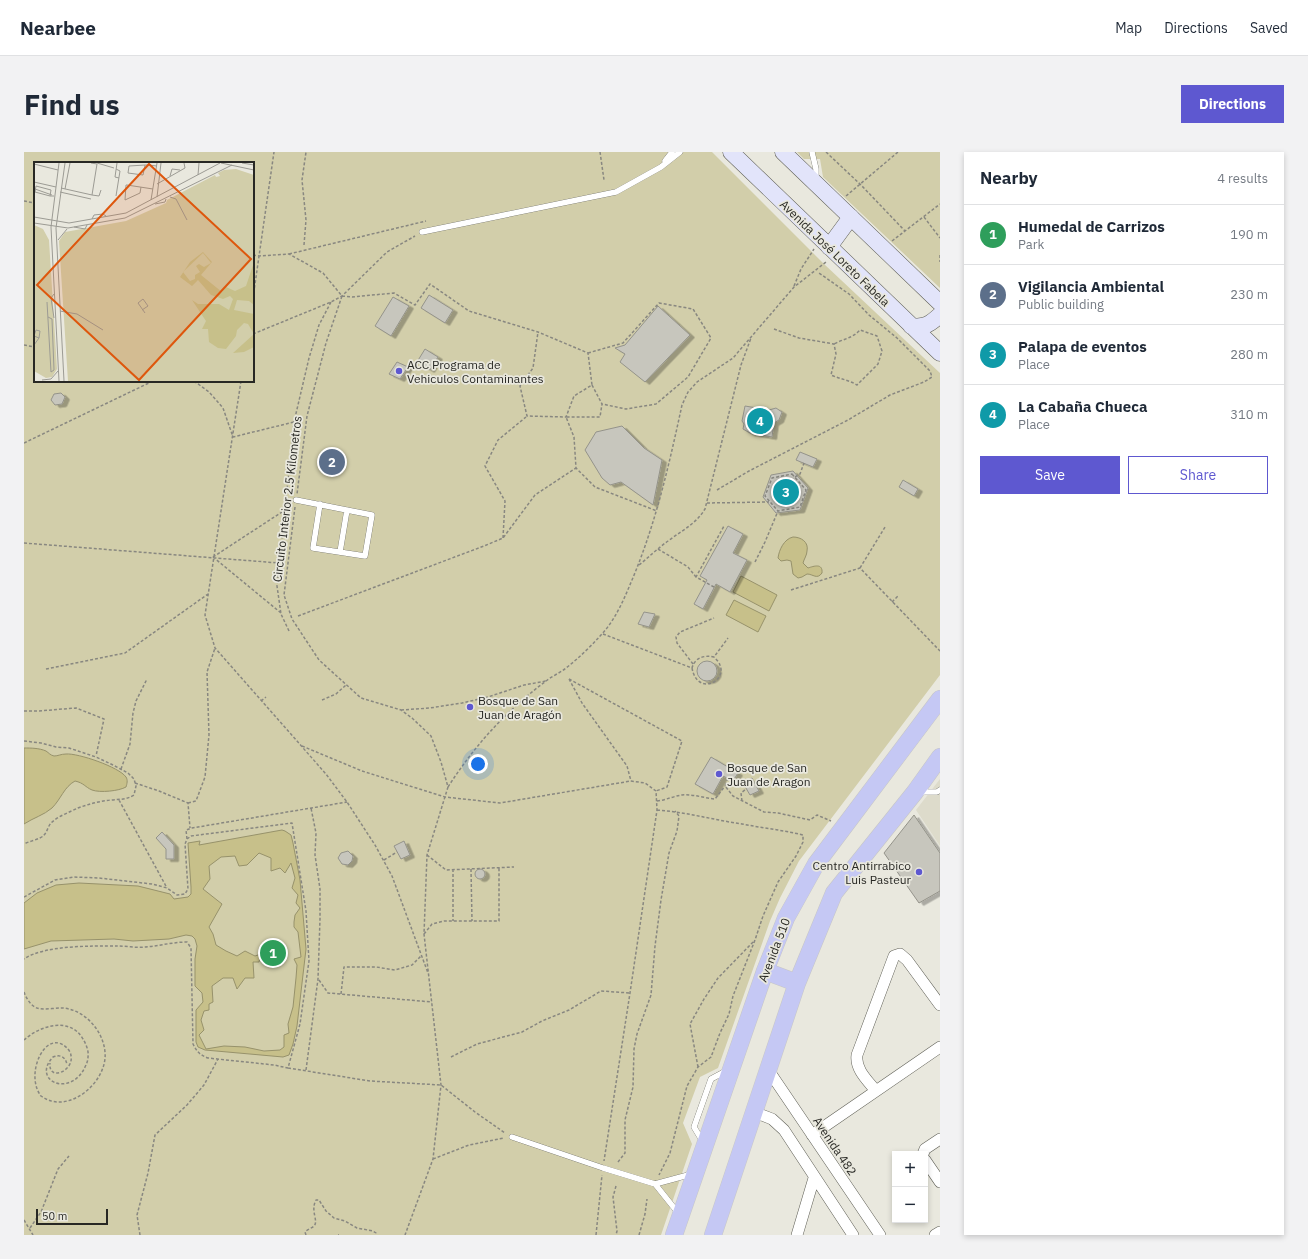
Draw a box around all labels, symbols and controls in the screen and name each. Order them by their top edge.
text: Nearbee [20,16,96,40]
text: Map [1115,19,1142,37]
text: Directions [1164,19,1228,37]
text: Saved [1250,19,1288,37]
button: Directions [1181,85,1284,123]
text: Find us [24,86,120,123]
inset map [34,162,254,382]
text: Nearby [980,167,1038,189]
text: 4 results [1217,170,1268,187]
street label: Avenida José Loreto Fabela [777,197,894,310]
text: Humedal de Carrizos [1018,217,1165,236]
text: 1 [989,226,997,243]
text: 190 m [1230,226,1268,243]
text: Park [1018,236,1044,253]
text: Vigilancia Ambiental [1018,277,1164,296]
text: 2 [989,286,997,303]
text: 230 m [1230,286,1268,303]
text: Public building [1018,296,1104,313]
text: Palapa de eventos [1018,337,1147,356]
text: 3 [989,346,997,363]
text: 280 m [1230,346,1268,363]
text: Place [1018,356,1050,373]
place label: ACC Programa de Vehiculos Contaminantes [407,357,544,386]
marker: ACC Programa de Vehiculos Contaminantes [394,366,404,376]
text: La Cabaña Chueca [1018,397,1147,416]
pin: 4 [747,406,773,436]
text: 4 [989,406,997,423]
text: 310 m [1230,406,1268,423]
street label: Circuito Interior 2.5 Kilometros [269,415,305,583]
text: Place [1018,416,1050,433]
pin: 2 [319,447,345,477]
button: Save [980,456,1120,494]
button: Share [1128,456,1268,494]
pin: 3 [773,477,799,507]
place label: Bosque de San Juan de Aragón [478,693,562,722]
marker: Bosque de San Juan de Aragón [465,702,475,712]
your location [468,754,488,774]
place label: Bosque de San Juan de Aragon [727,760,811,789]
marker: Bosque de San Juan de Aragon [714,769,724,779]
place label: Centro Antirrabico Luis Pasteur [813,858,912,887]
marker: Centro Antirrabico Luis Pasteur [914,867,924,877]
street label: Avenida 510 [755,916,793,984]
pin: 1 [260,938,286,968]
street label: Avenida 482 [810,1114,860,1178]
map controls [892,1151,928,1223]
button: + [892,1151,928,1187]
button: − [892,1187,928,1223]
scale bar [36,1207,108,1226]
text: 50 m [42,1209,67,1223]

